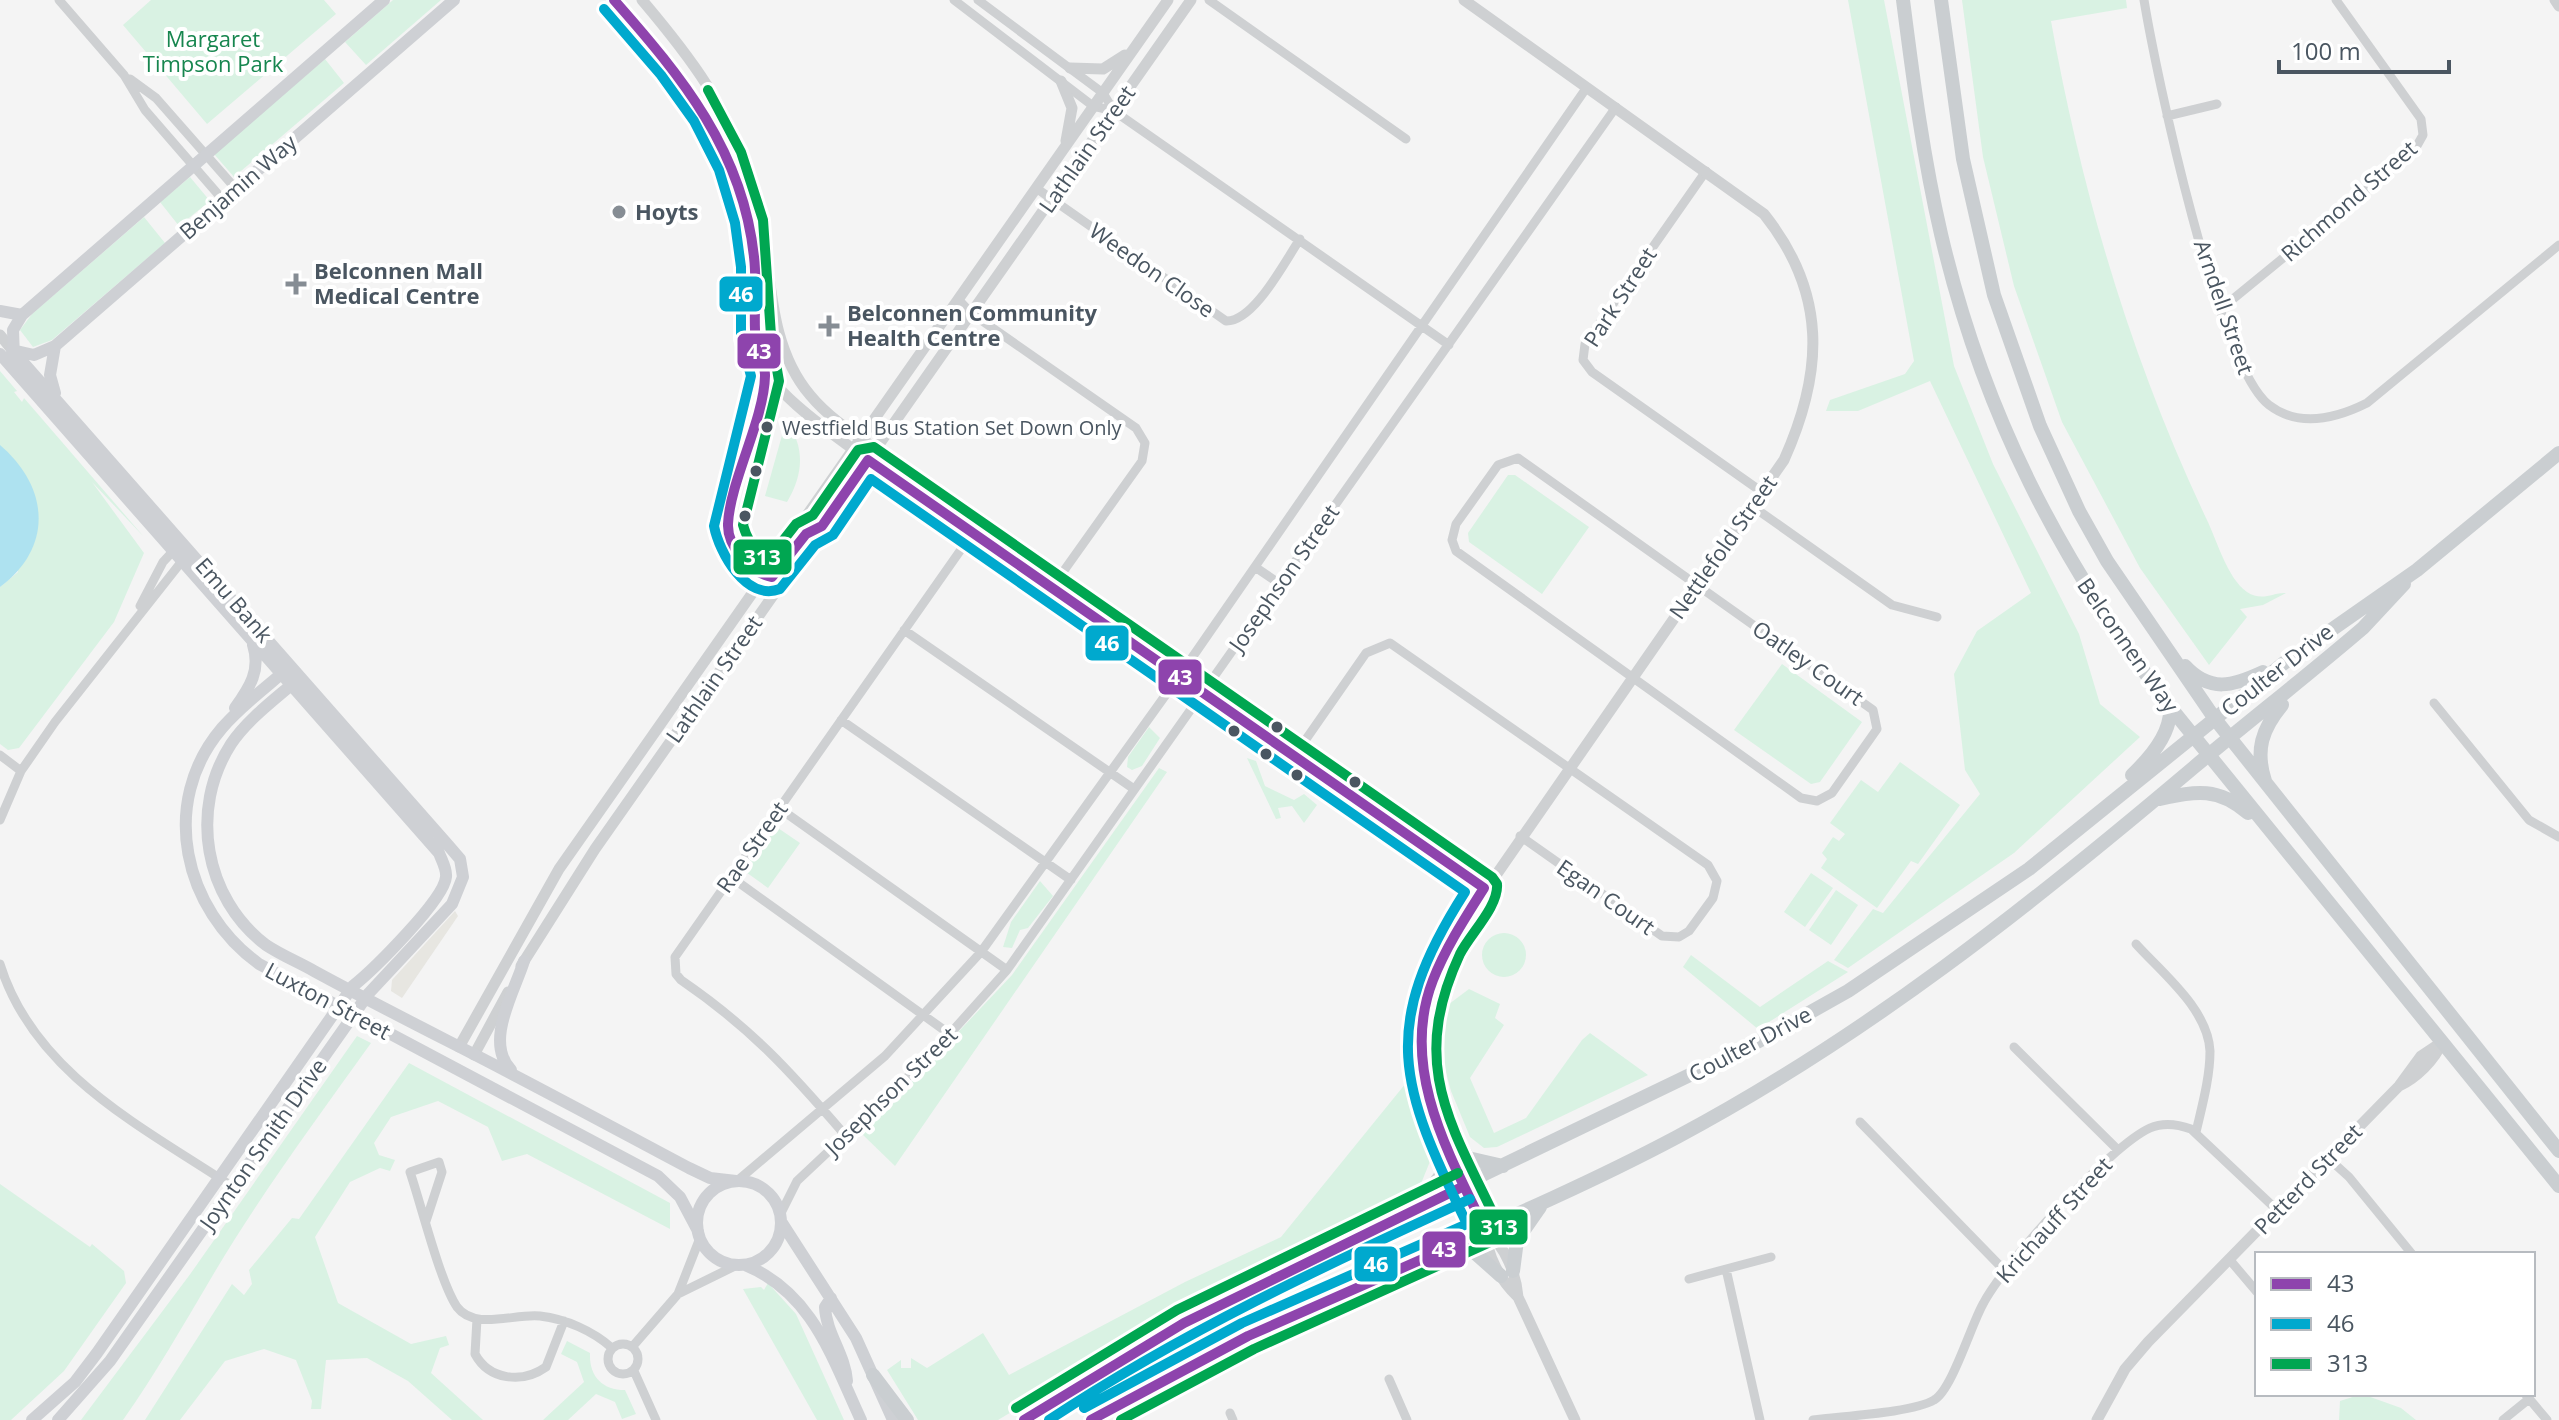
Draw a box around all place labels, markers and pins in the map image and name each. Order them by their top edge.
place label: Hoyts [635,196,699,226]
marker: Hoyts [610,203,628,221]
place label: Belconnen Mall Medical Centre [314,255,483,310]
marker: Belconnen Mall Medical Centre [285,273,307,295]
place label: Belconnen Community Health Centre [847,297,1098,352]
marker: Belconnen Community Health Centre [818,315,840,337]
place label: Westfield Bus Station Set Down Only [782,414,1123,441]
marker: Westfield Bus Station Set Down Only [759,419,775,435]
unlabelled marker [748,463,764,479]
unlabelled marker [737,508,753,524]
unlabelled marker [1269,719,1285,735]
unlabelled marker [1226,723,1242,739]
unlabelled marker [1258,746,1274,762]
unlabelled marker [1289,767,1305,783]
unlabelled marker [1347,774,1363,790]

